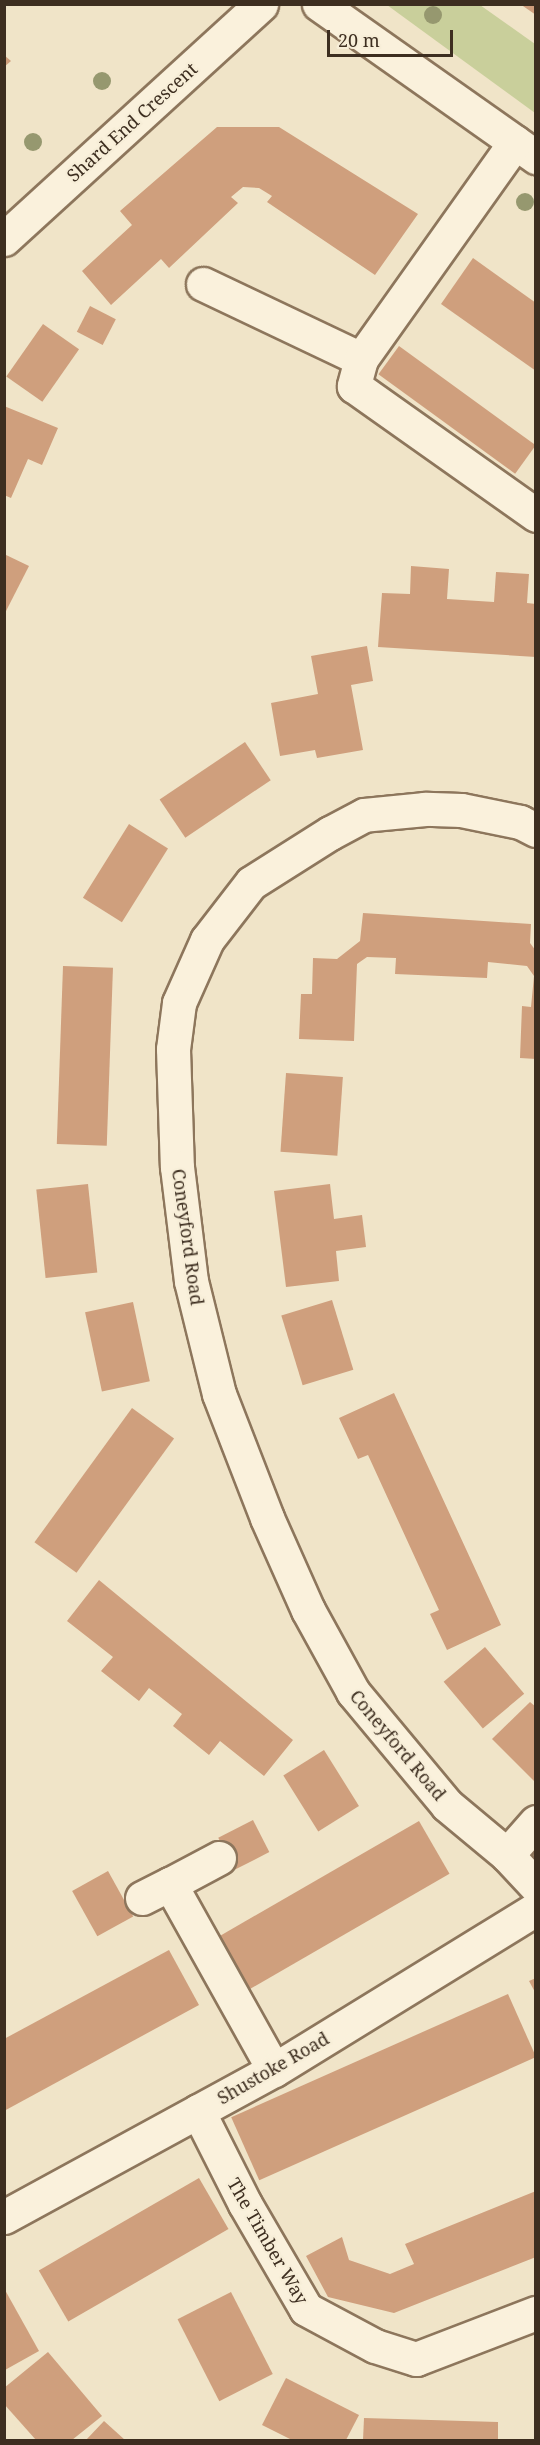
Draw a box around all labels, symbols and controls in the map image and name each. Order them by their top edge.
scale bar [330,18,456,56]
text: 20 m [338,28,380,52]
street label: Shard End Crescent [62,58,202,186]
street label: Coneyford Road [168,1167,208,1307]
street label: Coneyford Road [346,1685,450,1805]
street label: Shustoke Road [213,2027,333,2109]
street label: The Timber Way [223,2174,313,2308]

